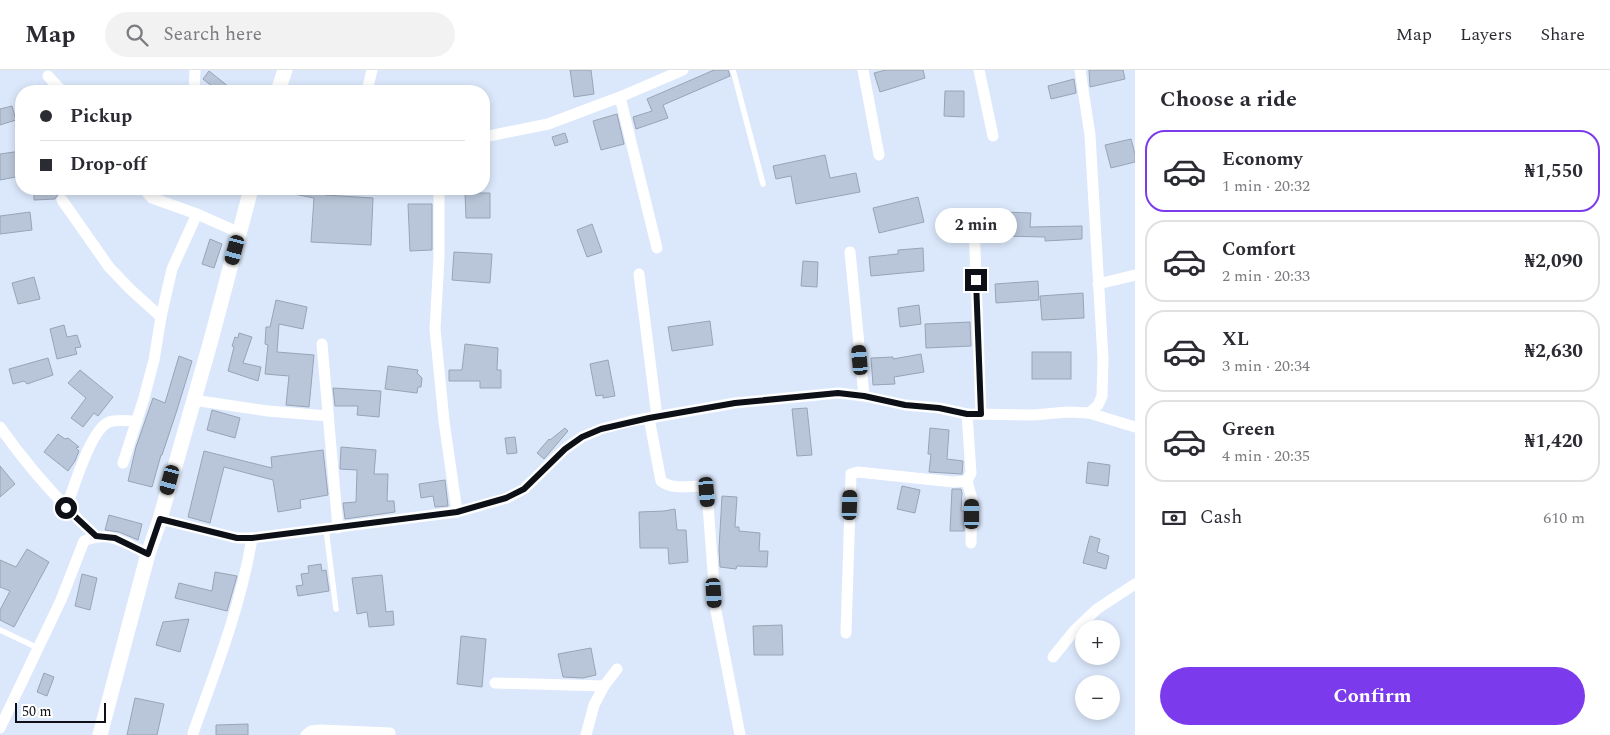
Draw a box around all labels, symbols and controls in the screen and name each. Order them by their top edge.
search box [105,12,455,57]
text: Map [25,17,75,53]
text: Search here [163,20,262,49]
icon: search [123,21,151,49]
text: Map [1396,21,1432,48]
text: Layers [1460,21,1512,48]
text: Share [1540,21,1585,48]
text: Choose a ride [1160,83,1297,116]
text: Pickup [70,102,132,131]
text: Economy [1222,145,1303,174]
icon: car [1162,149,1207,194]
text: Drop-off [70,150,147,179]
text: ₦1,550 [1525,157,1583,186]
text: 1 min · 20:32 [1222,174,1310,198]
callout: 2 min [935,208,1017,242]
text: 2 min [955,213,997,237]
car [223,234,246,266]
text: Comfort [1222,235,1296,264]
icon: car [1162,239,1207,284]
text: ₦2,090 [1525,247,1583,276]
text: 2 min · 20:33 [1222,264,1310,288]
route end [965,269,987,291]
text: XL [1222,325,1249,354]
icon: car [1162,329,1207,374]
text: ₦2,630 [1525,337,1583,366]
car [851,344,868,376]
text: 3 min · 20:34 [1222,354,1310,378]
text: Green [1222,415,1275,444]
icon: car [1162,419,1207,464]
text: ₦1,420 [1525,427,1583,456]
text: 4 min · 20:35 [1222,444,1310,468]
car [158,464,181,496]
car [698,476,715,508]
car [841,490,858,520]
route start [55,497,77,519]
car [964,499,979,529]
text: Cash [1200,503,1242,532]
icon: cash [1160,504,1188,532]
text: 610 m [1543,506,1585,530]
car [705,578,722,608]
map controls [1075,620,1120,720]
button: + [1075,620,1120,665]
button: Confirm [1160,667,1585,725]
button: − [1075,675,1120,720]
scale bar [15,700,106,723]
text: 50 m [22,701,52,722]

